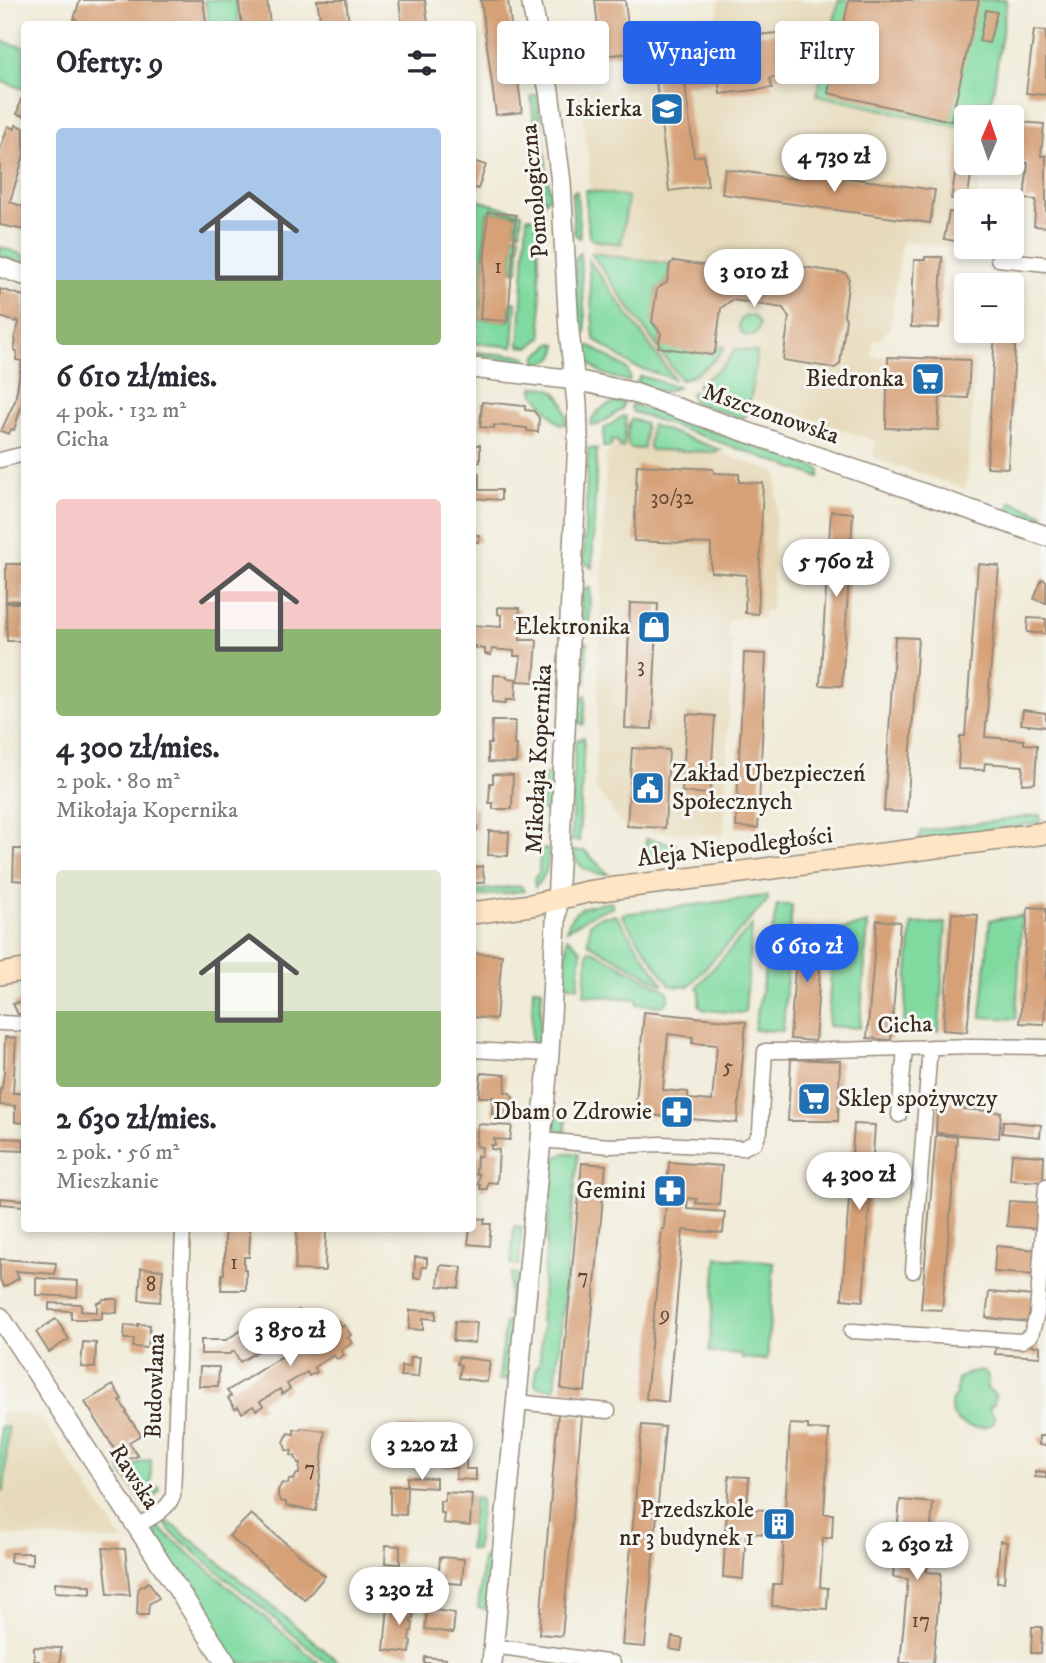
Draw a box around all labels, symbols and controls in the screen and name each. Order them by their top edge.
chip: Kupno [497,21,609,84]
chip: Wynajem [623,21,761,84]
chip: Filtry [775,21,879,84]
icon: filters [403,44,441,82]
text: Oferty: 9 [56,45,163,82]
school or university icon: Iskierka [648,90,686,128]
place label: Iskierka [565,94,643,124]
north arrow [954,105,1024,175]
map controls [954,105,1024,343]
street label: Pomologiczna [514,122,556,259]
pin: 4 730 zł [762,134,906,194]
text: 4 730 zł [797,142,871,171]
icon: home [186,173,312,299]
button: + [954,189,1024,259]
pin: 3 010 zł [682,250,826,309]
house number: 1 [494,254,502,280]
text: 3 010 zł [720,257,788,286]
button: − [954,273,1024,343]
text: 6 610 zł/mies. [56,359,217,396]
supermarket icon: Biedronka [909,360,947,398]
place label: Biedronka [806,364,905,394]
street label: Mszczonowska [699,377,844,452]
text: 4 pok. · 132 m² [56,396,186,425]
text: Cicha [56,425,109,454]
house number: 30/32 [651,485,694,511]
pin: 5 760 zł [764,540,908,599]
icon: home [186,544,312,670]
text: 5 760 zł [799,547,873,576]
shop icon: Elektronika [635,608,673,646]
place label: Elektronika [515,612,631,642]
house number: 3 [637,653,645,679]
street label: Mikołaja Kopernika [519,663,559,855]
text: 4 300 zł/mies. [56,730,220,767]
place label: Zakład Ubezpieczeń Społecznych [672,759,866,817]
text: 2 pok. · 80 m² [56,767,180,796]
public building icon: Zakład Ubezpieczeń Społecznych [629,769,667,807]
text: Mikołaja Kopernika [56,796,238,825]
street label: Aleja Niepodległości [636,820,834,874]
icon: home [186,915,312,1041]
pin: 6 610 zł [735,925,879,984]
text: 6 610 zł [771,932,843,961]
street label: Cicha [877,1009,934,1041]
house number: 5 [723,1054,733,1080]
supermarket icon: Sklep spożywczy [795,1080,833,1118]
place label: Sklep spożywczy [838,1084,998,1114]
pharmacy icon: Dbam o Zdrowie [658,1093,696,1131]
place label: Dbam o Zdrowie [493,1097,652,1127]
text: 2 630 zł/mies. [56,1101,217,1138]
text: 2 pok. · 56 m² [56,1138,180,1167]
pin: 4 300 zł [787,1152,931,1212]
text: 4 300 zł [822,1160,896,1189]
text: Mieszkanie [56,1167,159,1196]
pharmacy icon: Gemini [651,1172,689,1210]
place label: Gemini [576,1176,646,1206]
house number: 1 [230,1250,238,1276]
house number: 7 [577,1264,589,1290]
house number: 8 [146,1272,156,1298]
house number: 9 [659,1302,670,1328]
pin: 3 850 zł [218,1308,362,1368]
text: 3 850 zł [255,1316,325,1345]
street label: Budowlana [138,1332,172,1439]
pin: 3 220 zł [350,1422,494,1482]
text: 3 220 zł [387,1430,457,1459]
street label: Rawska [102,1439,166,1516]
house number: 7 [304,1456,316,1482]
place label: Przedszkole nr 3 budynek 1 [619,1495,754,1553]
building icon: Przedszkole nr 3 budynek 1 [760,1505,798,1543]
pin: 2 630 zł [845,1522,989,1582]
text: 2 630 zł [882,1530,952,1559]
pin: 3 230 zł [327,1568,471,1627]
text: 3 230 zł [365,1575,433,1604]
house number: 17 [912,1608,930,1634]

